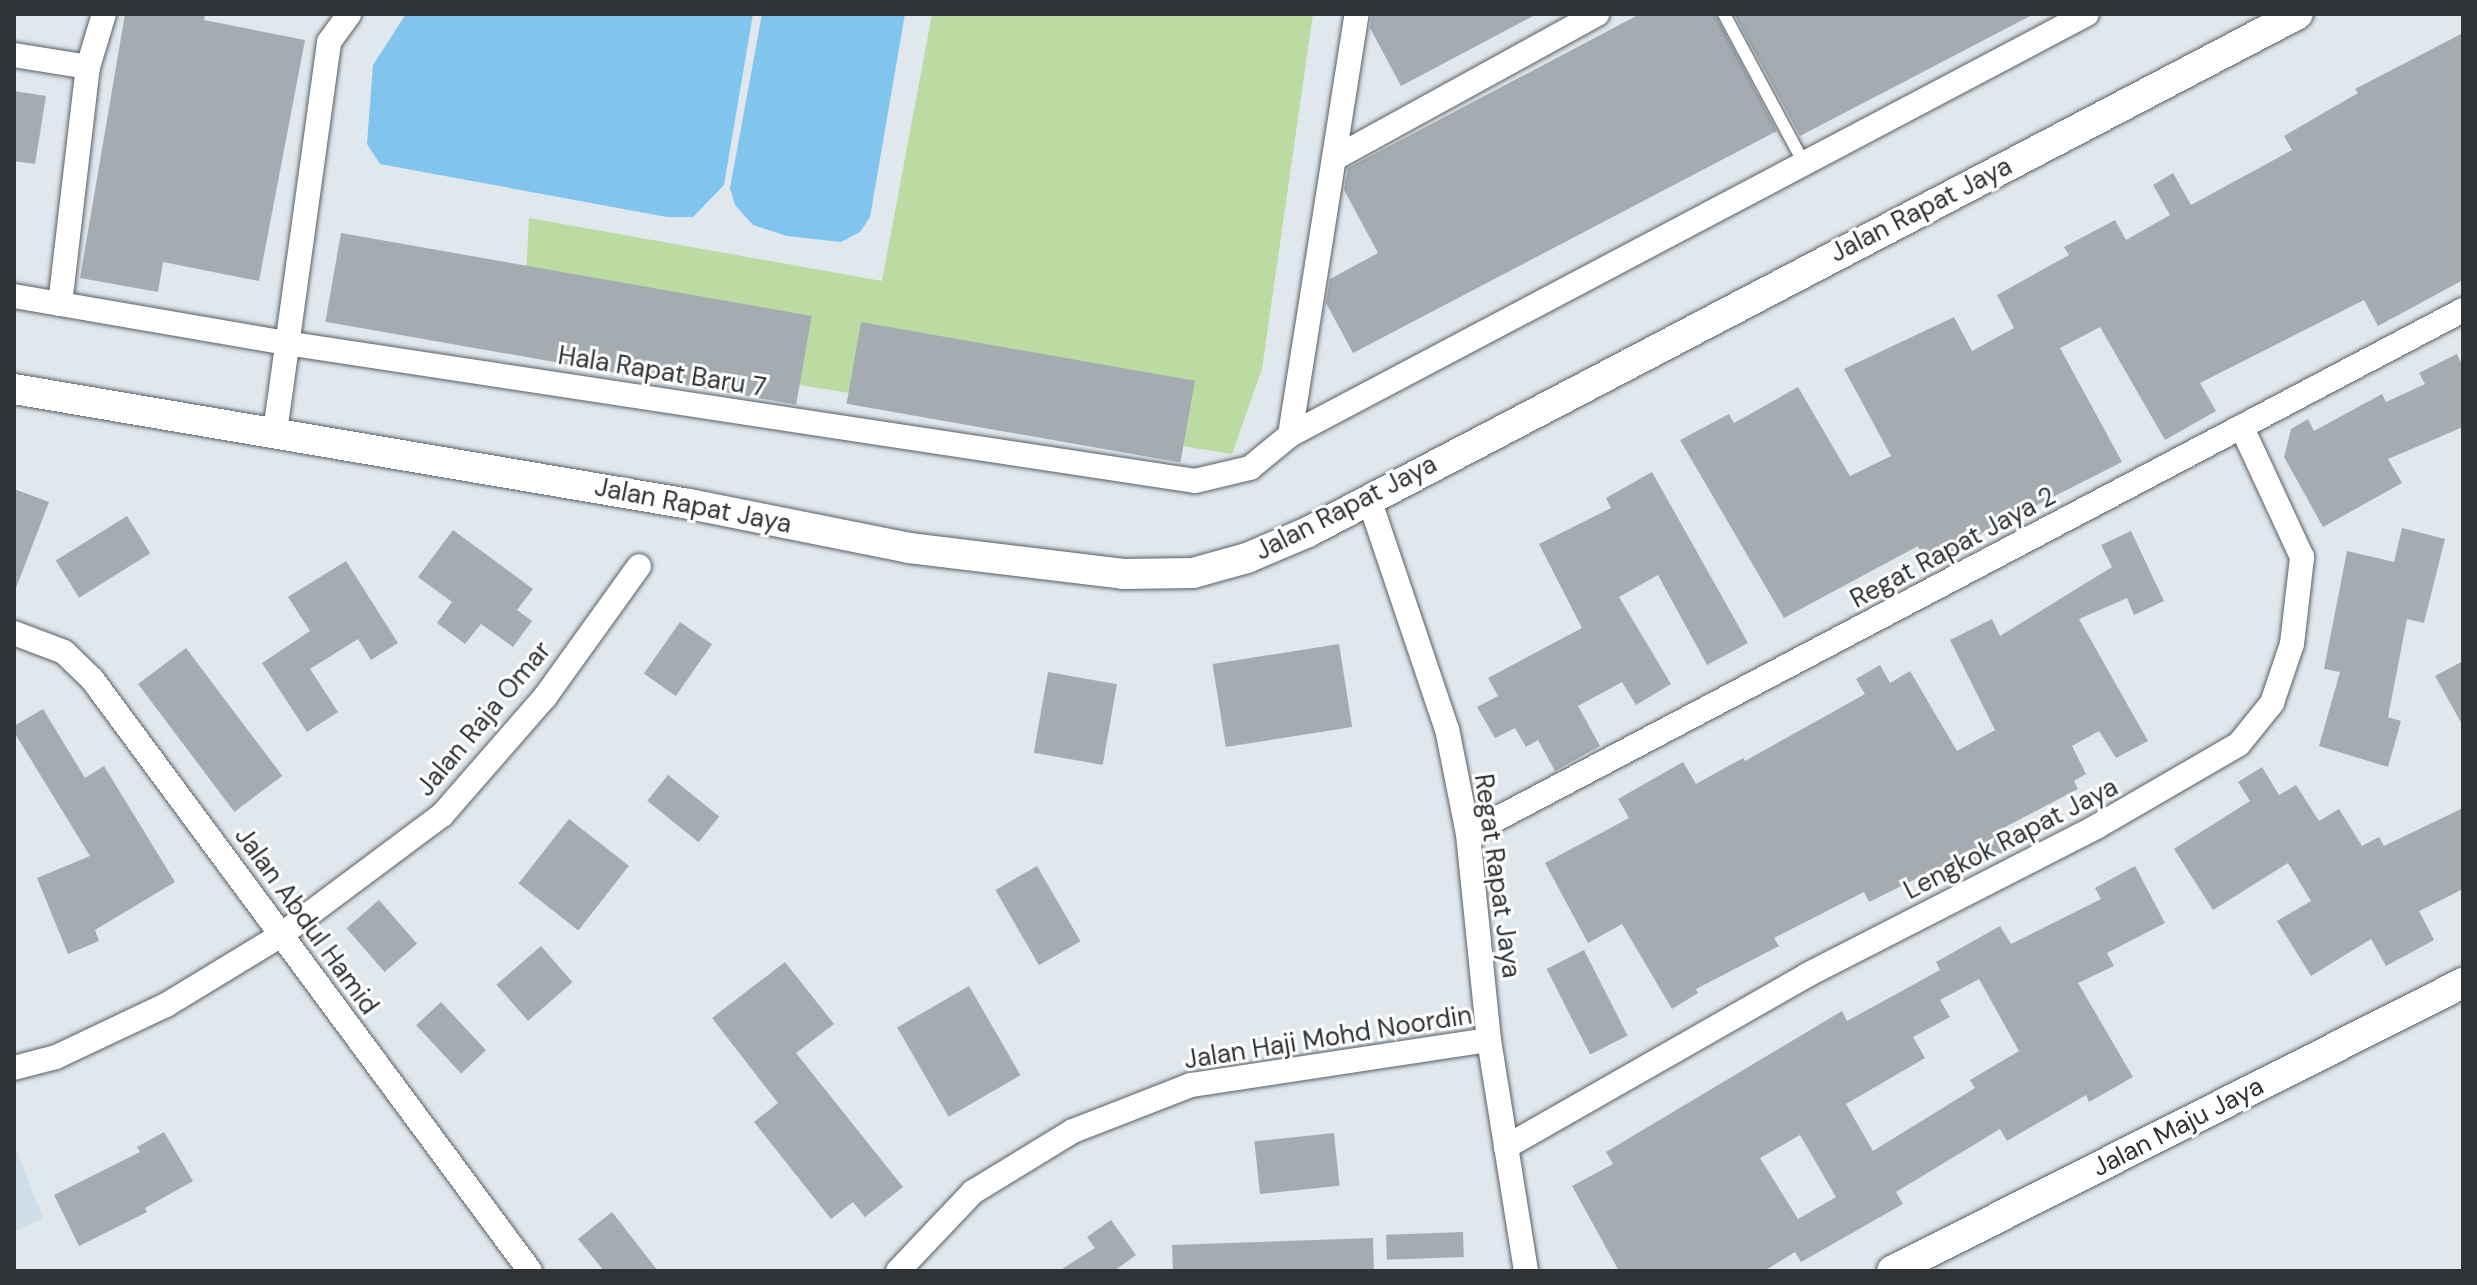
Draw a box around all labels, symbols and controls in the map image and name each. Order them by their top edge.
street label: Jalan Rapat Jaya [1825,151,2017,269]
street label: Hala Rapat Baru 7 [556,340,768,404]
street label: Jalan Rapat Jaya [1250,449,1442,567]
street label: Jalan Rapat Jaya [592,472,794,540]
street label: Regat Rapat Jaya 2 [1845,481,2061,615]
street label: Jalan Raja Omar [410,635,558,803]
street label: Regat Rapat Jaya [1467,772,1527,980]
street label: Lengkok Rapat Jaya [1899,772,2123,906]
street label: Jalan Abdul Hamid [228,821,384,1021]
street label: Jalan Haji Mohd Noordin [1182,1000,1474,1076]
street label: Jalan Maju Jaya [2087,1071,2269,1183]

